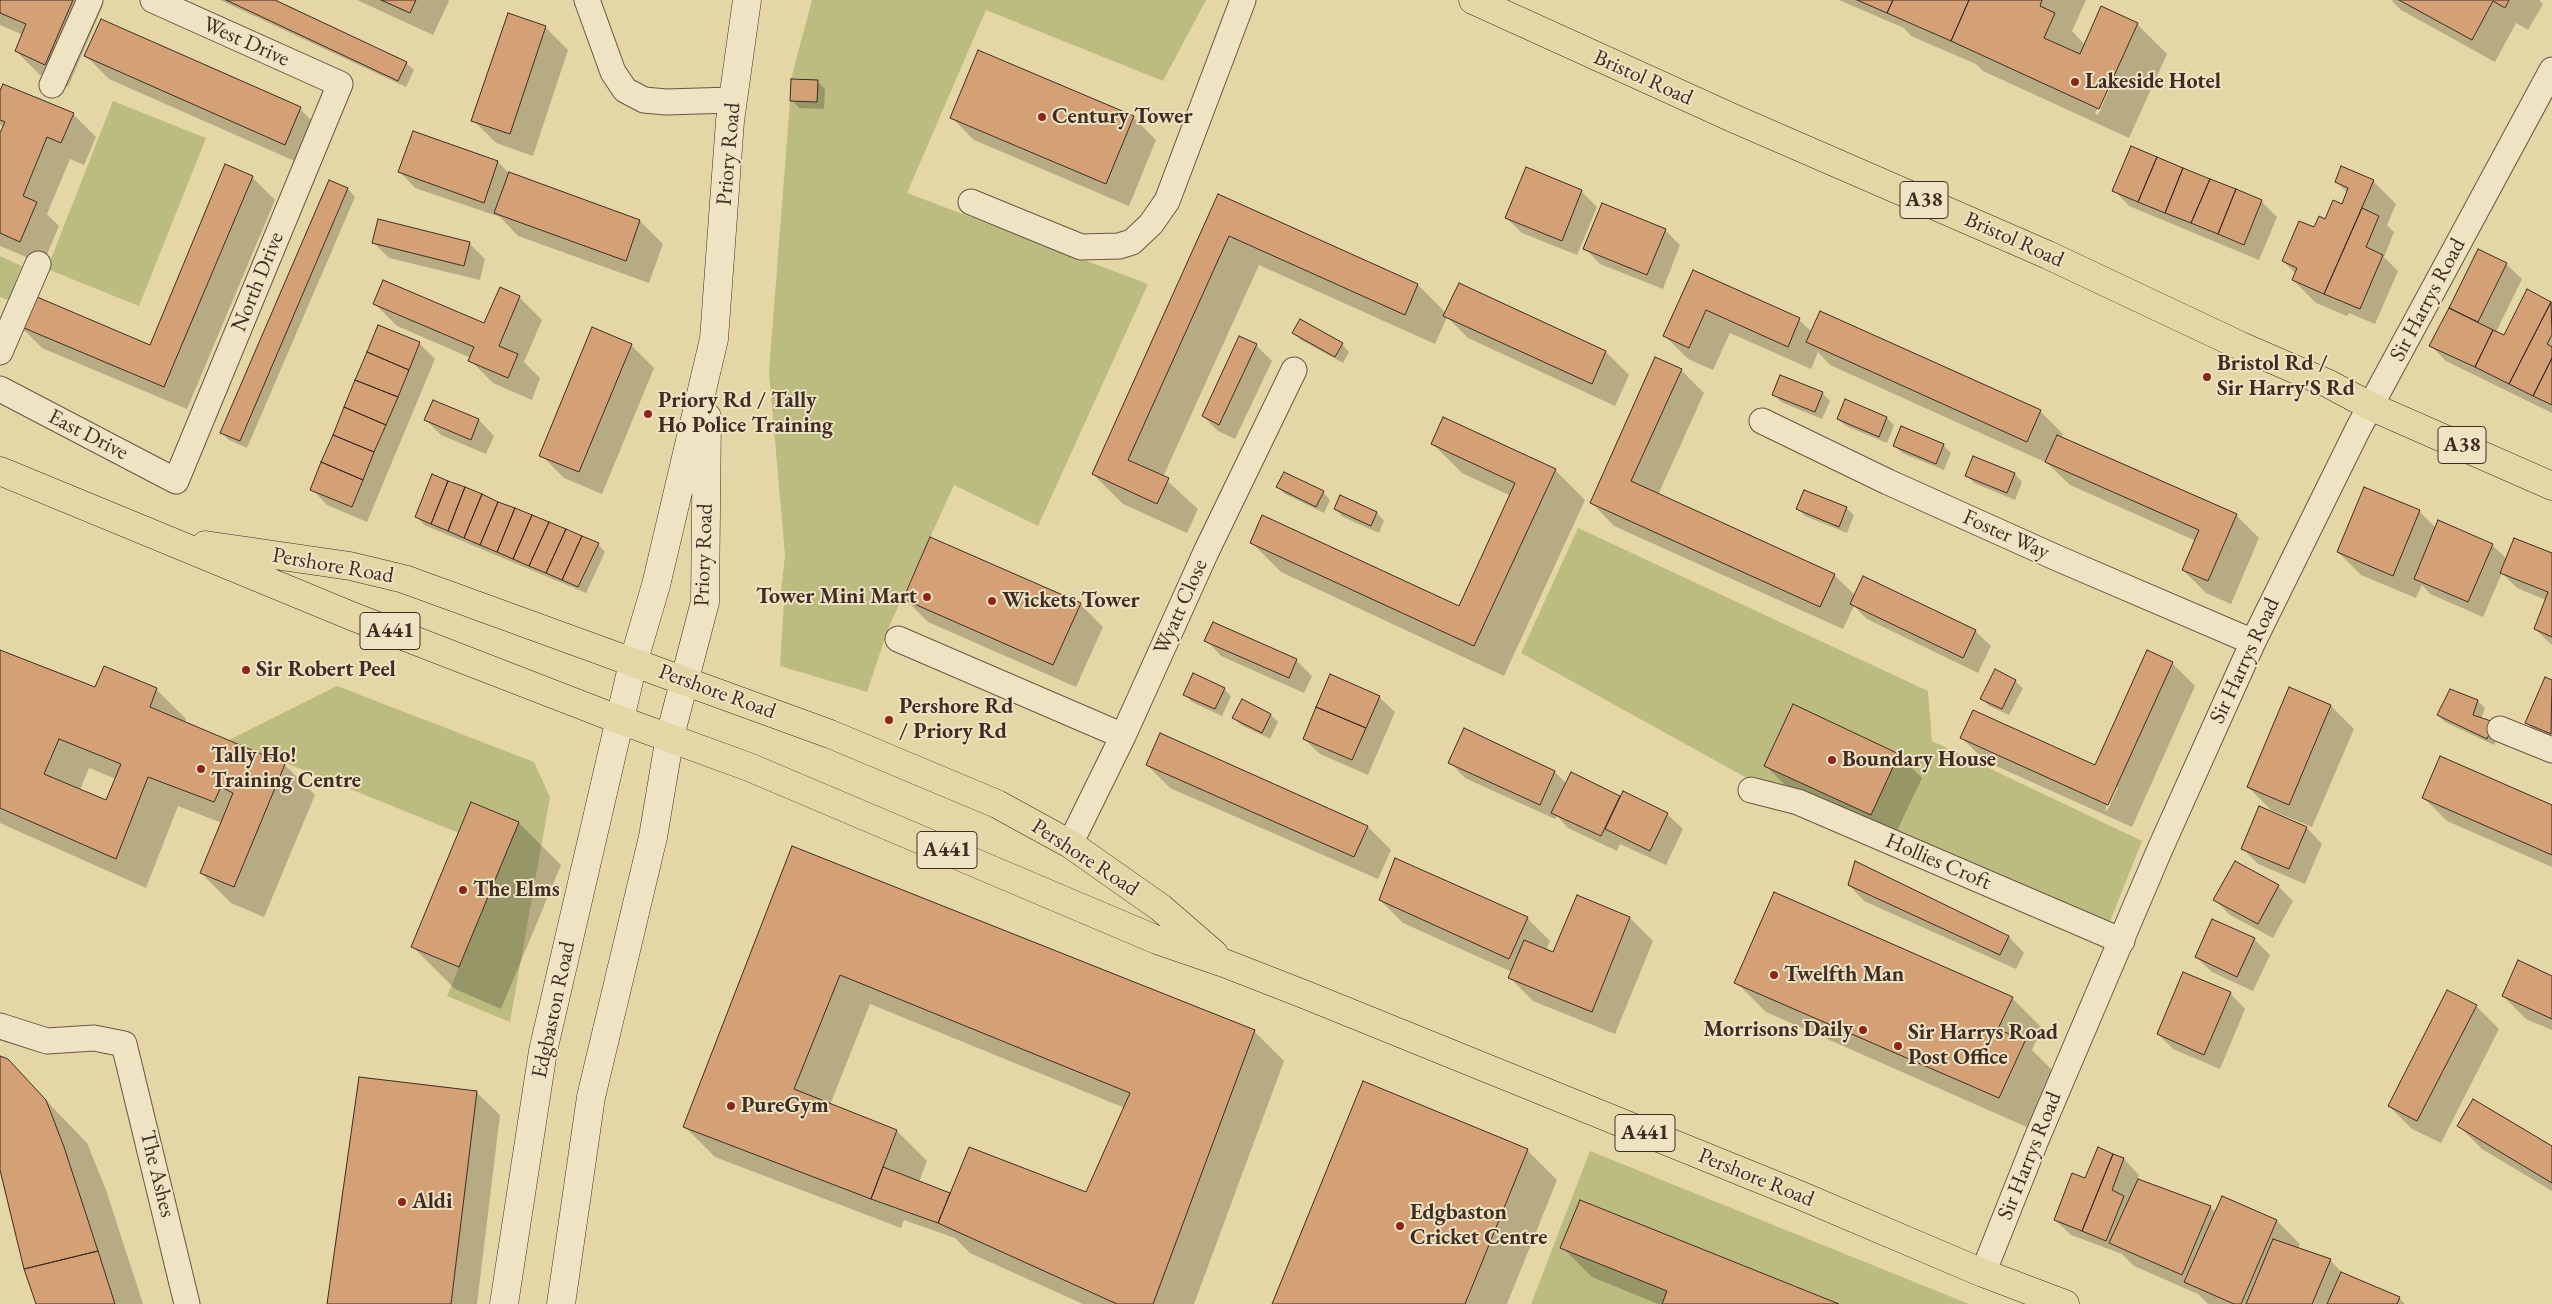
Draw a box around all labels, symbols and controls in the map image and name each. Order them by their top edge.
street label: West Drive [199,11,293,73]
street label: Bristol Road [1589,44,1697,112]
place label: Lakeside Hotel [2085,69,2221,95]
marker: Lakeside Hotel [2069,76,2081,88]
street label: Priory Road [711,101,747,207]
place label: Century Tower [1052,104,1192,130]
marker: Century Tower [1036,111,1048,123]
road number: A38 [1900,182,1948,218]
street label: Bristol Road [1960,206,2068,274]
street label: North Drive [226,228,290,336]
street label: Sir Harrys Road [2384,234,2472,366]
place label: Bristol Rd / Sir Harry'S Rd [2217,351,2355,402]
marker: Bristol Rd / Sir Harry'S Rd [2201,371,2213,383]
place label: Priory Rd / Tally Ho Police Training [658,388,833,440]
street label: East Drive [44,404,132,466]
marker: Priory Rd / Tally Ho Police Training [642,408,654,420]
road number: A38 [2438,426,2486,464]
street label: Priory Road [689,503,719,607]
street label: Foster Way [1959,504,2053,566]
street label: Pershore Road [270,542,396,590]
street label: Wyatt Close [1148,555,1214,659]
place label: Tower Mini Mart [756,584,917,610]
place label: Wickets Tower [1002,588,1140,614]
marker: Tower Mini Mart [921,591,933,603]
street label: Sir Harrys Road [2204,594,2286,728]
marker: Wickets Tower [986,595,998,607]
road number: A441 [360,612,420,650]
place label: Sir Robert Peel [256,657,396,683]
street label: Pershore Road [655,659,779,725]
marker: Sir Robert Peel [240,664,252,676]
place label: Pershore Rd / Priory Rd [899,694,1013,746]
marker: Pershore Rd / Priory Rd [883,714,895,726]
place label: Tally Ho! Training Centre [211,743,361,794]
place label: Boundary House [1842,747,1996,773]
marker: Boundary House [1826,754,1838,766]
marker: Tally Ho! Training Centre [195,763,207,775]
street label: Pershore Road [1026,814,1144,902]
street label: Hollies Croft [1881,828,1995,896]
road number: A441 [917,832,977,868]
place label: The Elms [473,877,560,903]
marker: The Elms [457,884,469,896]
street label: Edgbaston Road [527,939,581,1081]
place label: Twelfth Man [1784,962,1904,988]
marker: Twelfth Man [1768,969,1780,981]
place label: Morrisons Daily [1703,1017,1853,1043]
place label: Sir Harrys Road Post Office [1908,1020,2058,1072]
marker: Morrisons Daily [1857,1024,1869,1036]
marker: Sir Harrys Road Post Office [1892,1040,1904,1052]
street label: Sir Harrys Road [1992,1088,2068,1224]
place label: PureGym [741,1093,829,1119]
marker: PureGym [725,1100,737,1112]
road number: A441 [1615,1114,1675,1152]
street label: The Ashes [133,1128,181,1220]
street label: Pershore Road [1694,1143,1818,1213]
place label: Aldi [412,1189,452,1215]
marker: Aldi [396,1196,408,1208]
place label: Edgbaston Cricket Centre [1410,1200,1547,1252]
marker: Edgbaston Cricket Centre [1394,1220,1406,1232]

